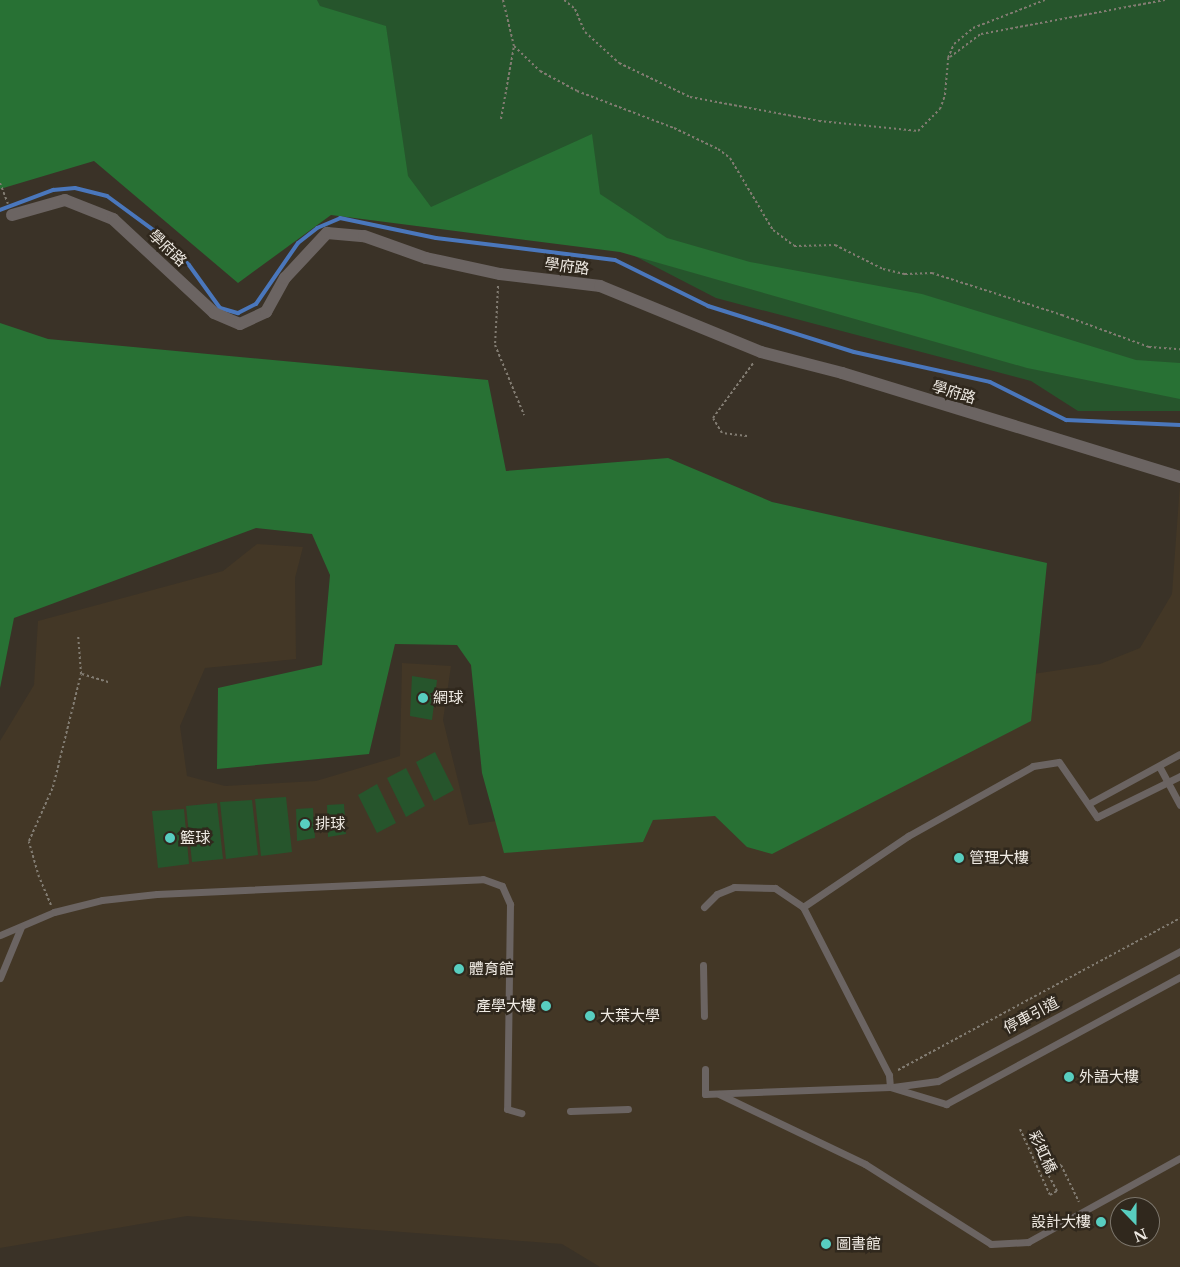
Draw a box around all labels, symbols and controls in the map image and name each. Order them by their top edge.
street label: 學府路 [145,226,191,270]
street label: 學府路 [544,254,590,278]
street label: 學府路 [930,377,978,407]
place label: 網球 [433,689,463,707]
marker: 網球 [417,692,429,704]
place label: 排球 [315,815,345,833]
marker: 排球 [299,818,311,830]
place label: 籃球 [180,829,210,847]
marker: 籃球 [164,832,176,844]
place label: 管理大樓 [969,849,1029,867]
marker: 管理大樓 [953,852,965,864]
place label: 體育館 [469,960,514,978]
marker: 體育館 [453,963,465,975]
street label: 停車引道 [1000,993,1062,1037]
place label: 產學大樓 [476,997,536,1015]
marker: 產學大樓 [540,1000,552,1012]
place label: 大葉大學 [600,1007,660,1025]
marker: 大葉大學 [584,1010,596,1022]
place label: 外語大樓 [1079,1068,1139,1086]
marker: 外語大樓 [1063,1071,1075,1083]
street label: 彩虹橋 [1025,1128,1061,1176]
north arrow [1110,1197,1160,1247]
place label: 設計大樓 [1031,1213,1091,1231]
marker: 設計大樓 [1095,1216,1107,1228]
text: N [1131,1224,1150,1246]
place label: 圖書館 [836,1235,881,1253]
marker: 圖書館 [820,1238,832,1250]

